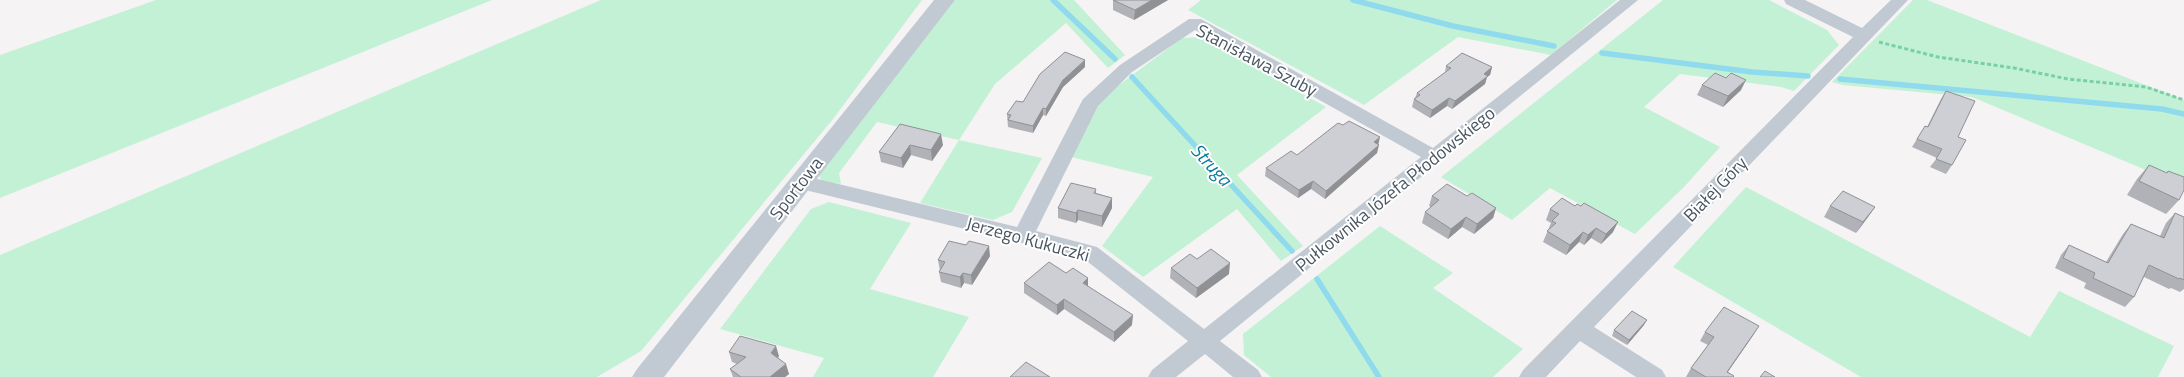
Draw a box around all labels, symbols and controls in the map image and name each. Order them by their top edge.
street label: Stanisława Szuby [1192,17,1323,103]
street label: Pułkownika Józefa Płodowskiego [1289,100,1501,278]
water label: Struga [1185,136,1240,193]
street label: Białej Góry [1677,150,1753,228]
street label: Sportowa [763,151,829,225]
street label: Jerzego Kukuczki [963,210,1093,268]

